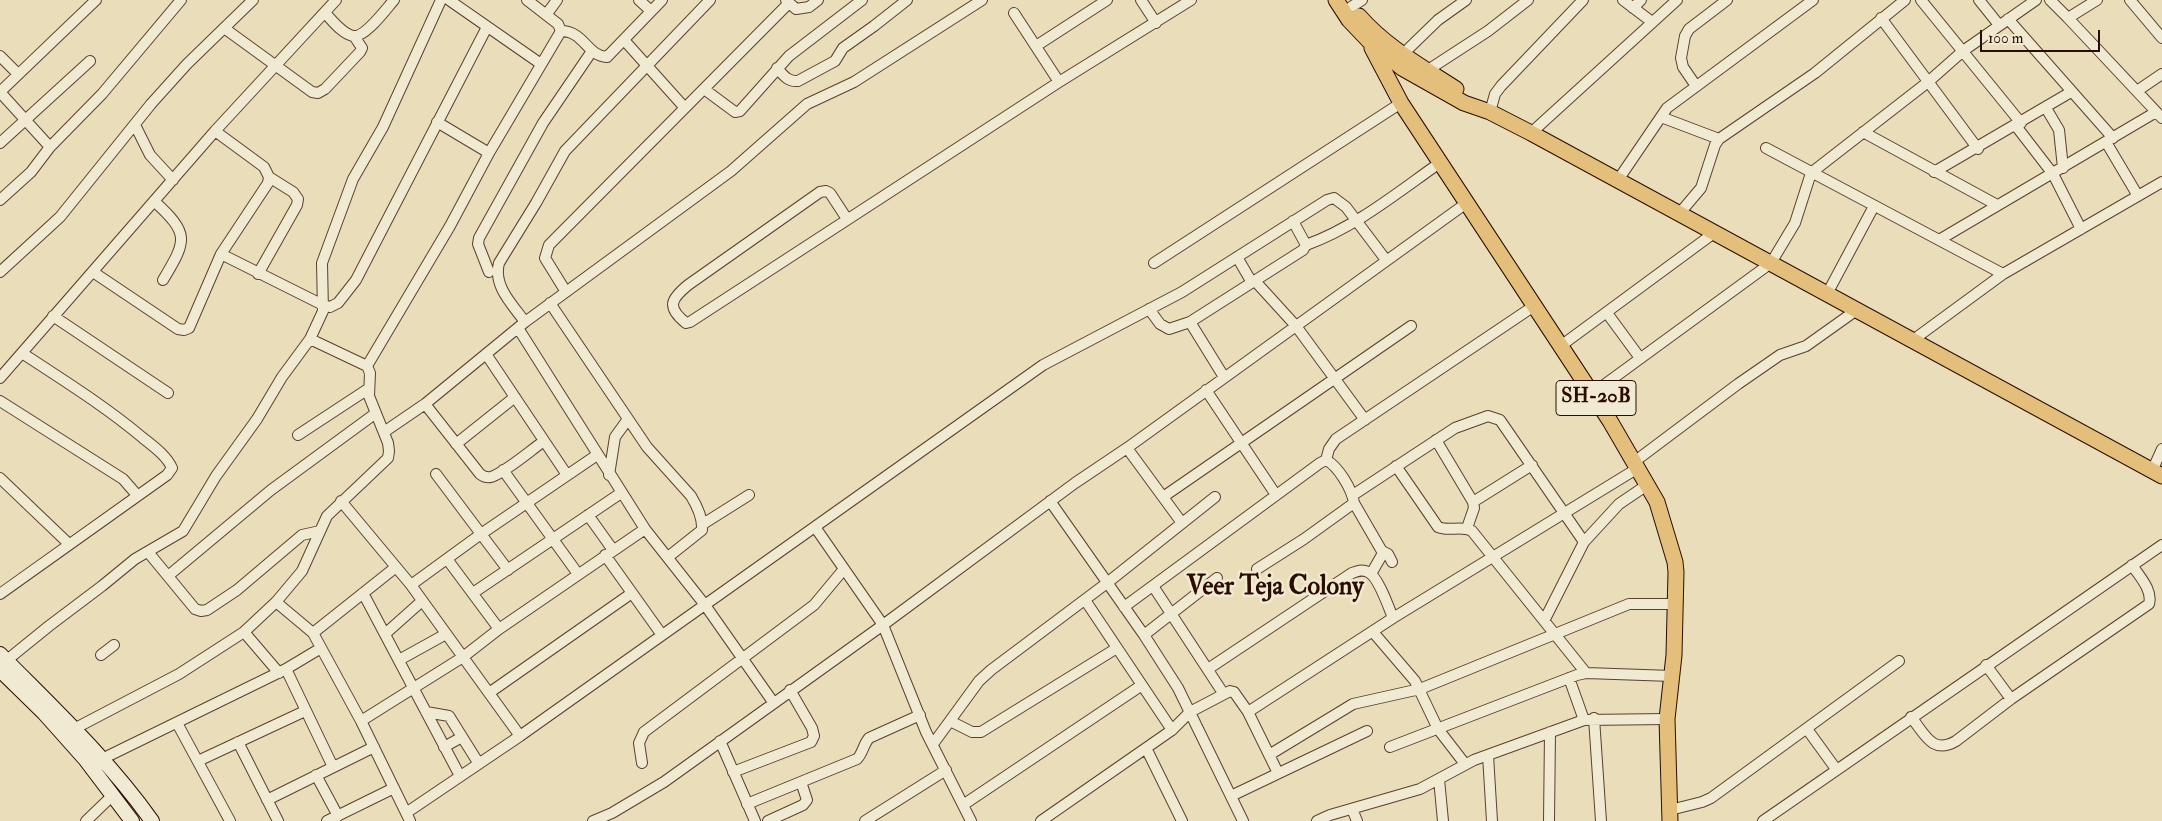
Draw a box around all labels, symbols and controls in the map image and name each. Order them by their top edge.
scale bar [1982,20,2102,52]
text: 100 m [1988,29,2023,48]
road number: SH-20B [1556,380,1636,416]
district label: Veer Teja Colony [1186,572,1364,604]

